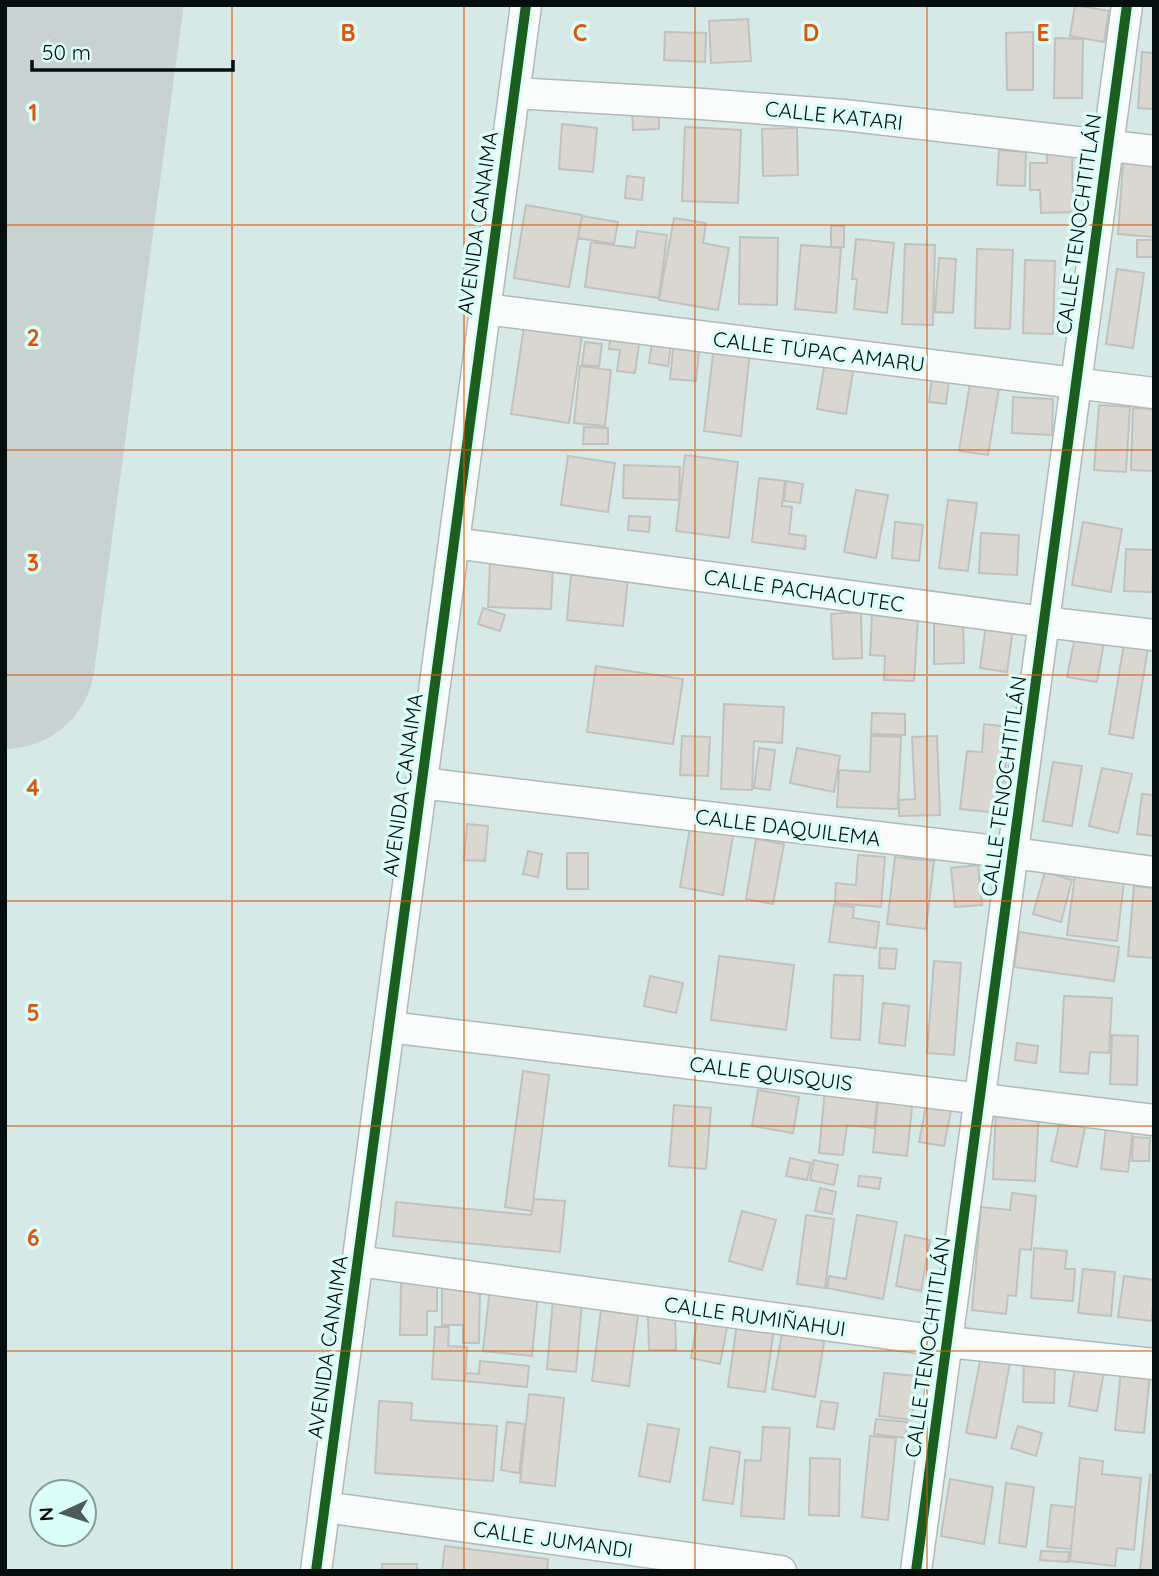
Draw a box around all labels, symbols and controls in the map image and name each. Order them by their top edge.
text: B [340,18,356,47]
text: C [573,18,587,47]
text: D [803,18,819,47]
text: E [1036,18,1050,47]
scale bar [32,28,233,72]
text: 50 m [42,39,91,65]
street label: CALLE KATARI [764,95,904,135]
text: 1 [29,98,37,127]
street label: CALLE TENOCHTITLÁN [1050,112,1106,336]
street label: AVENIDA CANAIMA [451,130,503,316]
text: 2 [26,323,40,352]
street label: CALLE TÚPAC AMARU [712,325,926,377]
text: 3 [27,548,39,577]
street label: CALLE PACHACUTEC [702,563,906,617]
street label: CALLE TENOCHTITLÁN [975,674,1031,898]
street label: AVENIDA CANAIMA [376,692,428,878]
text: 4 [26,773,40,802]
street label: CALLE DAQUILEMA [694,803,882,851]
text: 5 [26,998,40,1027]
street label: CALLE QUISQUIS [688,1050,854,1096]
text: 6 [27,1223,39,1252]
street label: CALLE TENOCHTITLÁN [899,1235,955,1459]
street label: AVENIDA CANAIMA [301,1254,353,1440]
street label: CALLE RUMIÑAHUI [663,1290,847,1342]
north arrow [28,1478,98,1548]
text: N [34,1506,58,1522]
street label: CALLE JUMANDI [472,1515,634,1563]

